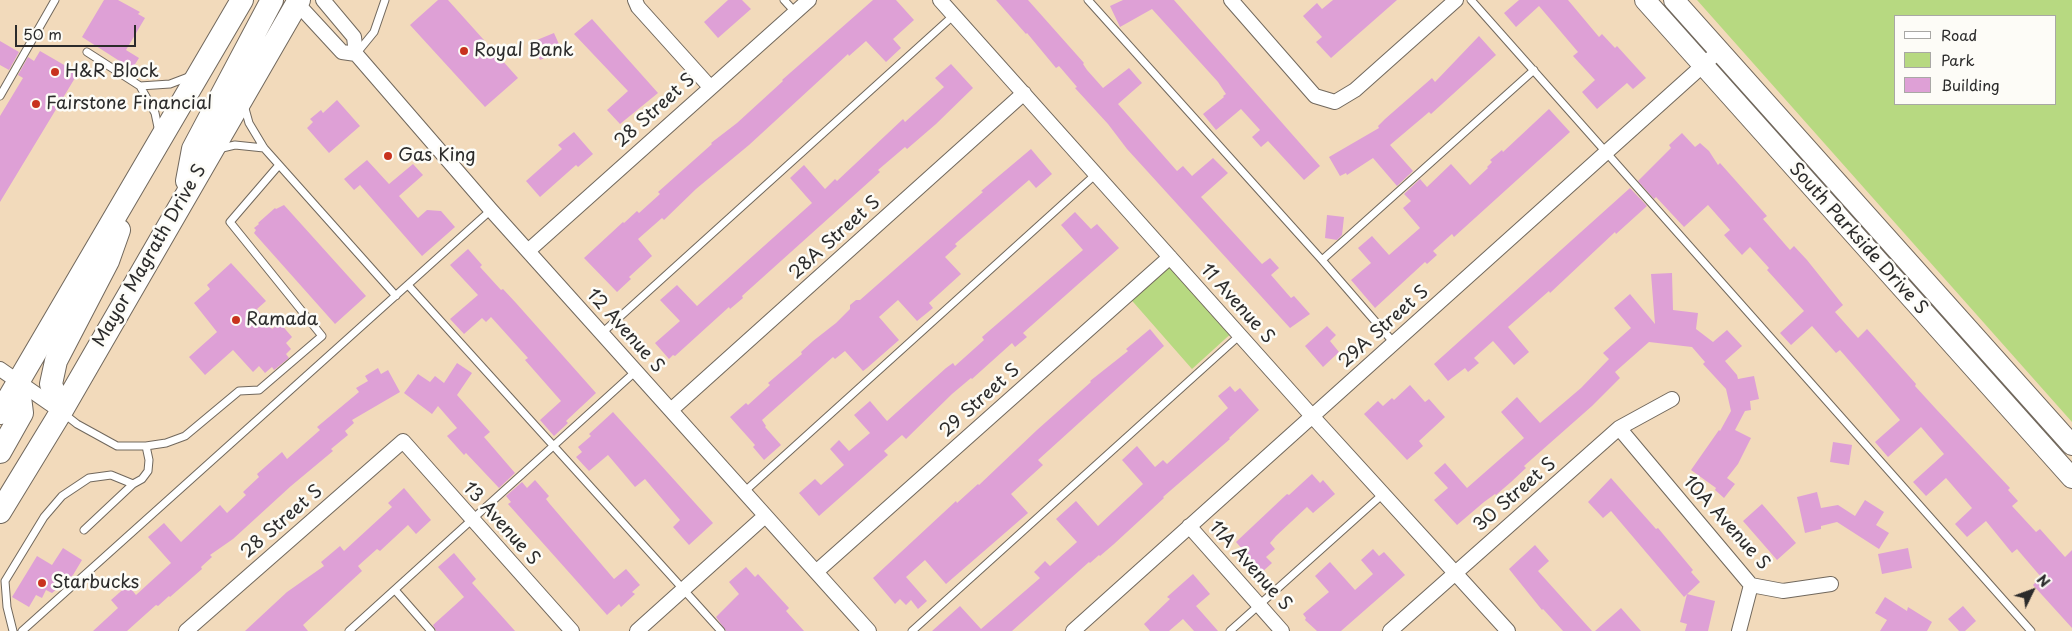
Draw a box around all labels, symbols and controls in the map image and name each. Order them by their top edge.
scale bar [18,15,139,47]
legend [1894,15,2057,105]
text: 50 m [23,22,62,45]
text: Road [1941,23,1977,46]
place label: Royal Bank [474,40,574,62]
marker: Royal Bank [458,45,470,57]
text: Park [1941,48,1975,71]
place label: H&R Block [65,61,159,83]
marker: H&R Block [49,66,61,78]
street label: 28 Street S [610,69,700,153]
text: Building [1941,73,2000,96]
place label: Fairstone Financial [46,93,212,115]
marker: Fairstone Financial [30,98,42,110]
place label: Gas King [398,145,476,167]
marker: Gas King [382,150,394,162]
street label: South Parkside Drive S [1784,159,1932,319]
street label: Mayor Magrath Drive S [89,161,211,351]
street label: 28A Street S [785,192,885,284]
street label: 11 Avenue S [1196,260,1278,348]
street label: 29A Street S [1335,281,1433,373]
street label: 12 Avenue S [582,285,668,377]
place label: Ramada [246,309,318,331]
marker: Ramada [230,314,242,326]
street label: 29 Street S [936,360,1024,442]
street label: 30 Street S [1470,454,1560,536]
street label: 10A Avenue S [1678,471,1774,575]
street label: 13 Avenue S [458,478,544,570]
street label: 28 Street S [237,481,327,563]
street label: 11A Avenue S [1204,517,1296,615]
north arrow [2007,566,2057,616]
text: N [2032,569,2055,592]
place label: Starbucks [52,572,139,594]
marker: Starbucks [36,577,48,589]

